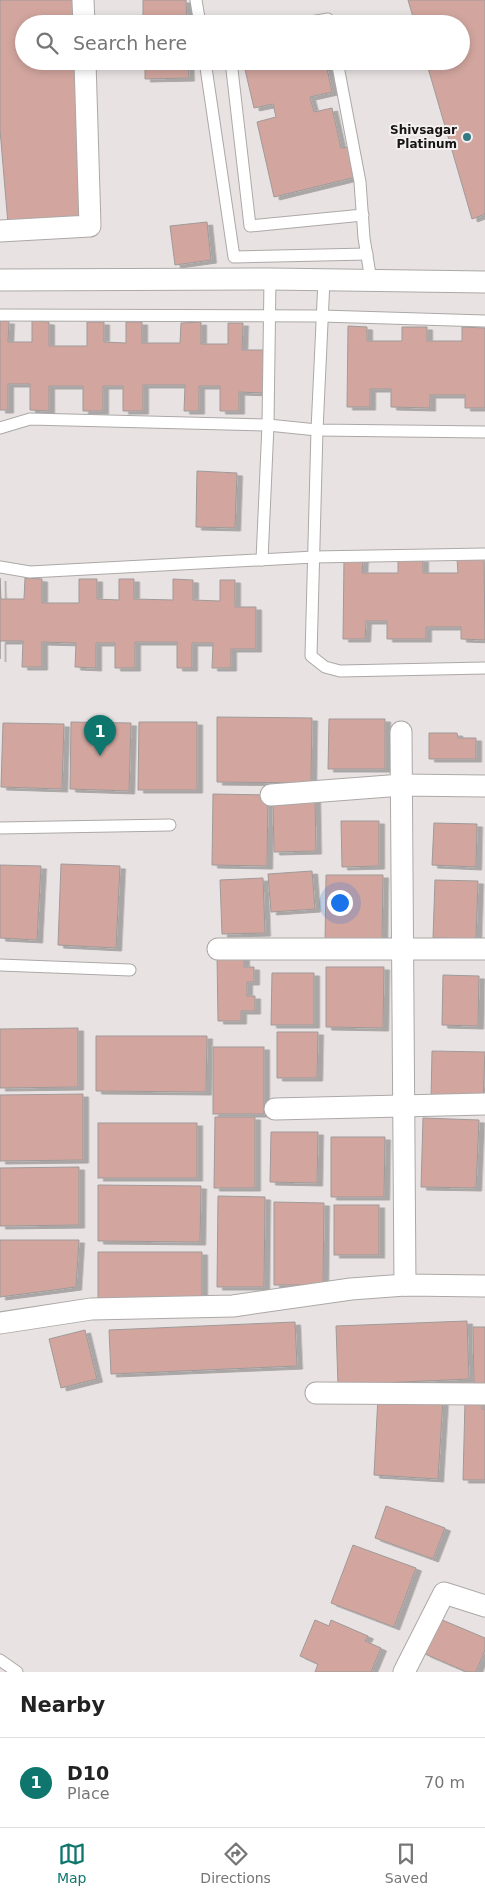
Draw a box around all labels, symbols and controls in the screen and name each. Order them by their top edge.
search box [15,15,470,70]
icon: search [33,29,61,57]
text: Search here [73,32,187,54]
place label: Shivsagar Platinum [390,123,457,151]
marker: Shivsagar Platinum [461,131,473,143]
pin: 1 [84,715,116,756]
your location [327,890,353,916]
text: Nearby [20,1693,105,1717]
text: D10 [67,1762,109,1784]
text: 1 [30,1773,42,1792]
text: 70 m [424,1773,465,1792]
text: Place [67,1784,110,1803]
tab: Map [57,1840,86,1886]
tab: Directions [200,1840,271,1886]
tab: Saved [385,1840,428,1886]

